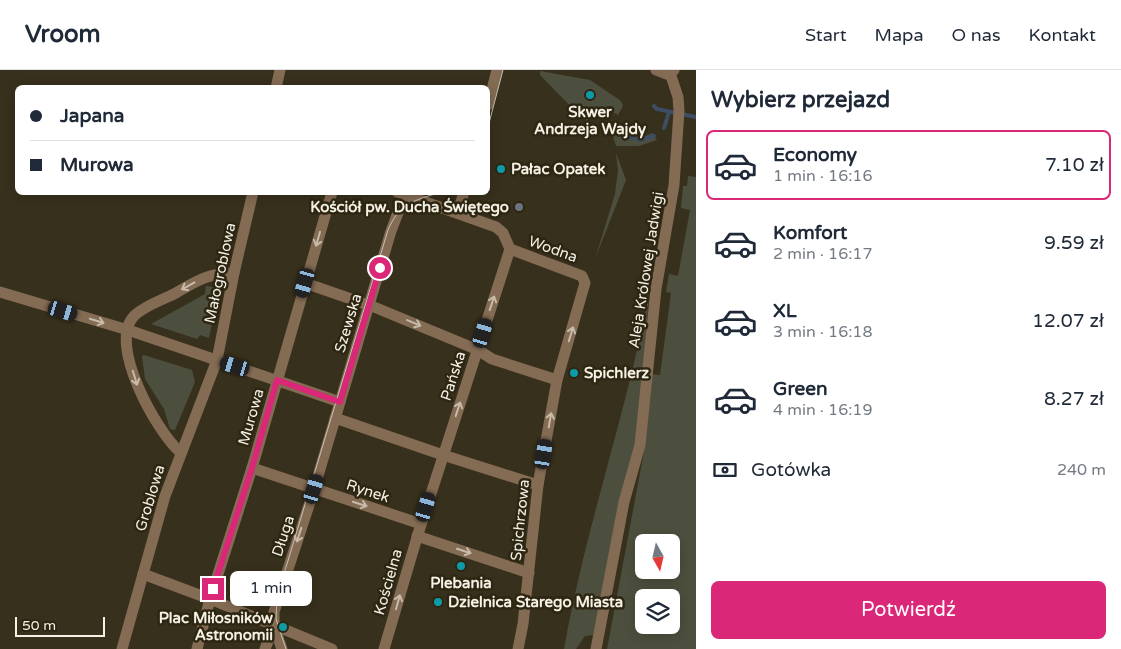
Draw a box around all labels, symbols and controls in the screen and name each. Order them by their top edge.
text: Vroom [25,20,101,49]
text: Start [805,24,847,46]
text: Mapa [875,24,924,46]
text: O nas [952,24,1001,46]
text: Kontakt [1029,24,1096,46]
text: Wybierz przejazd [711,87,890,113]
marker: Skwer Andrzeja Wajdy [584,89,596,101]
place label: Skwer Andrzeja Wajdy [534,103,646,139]
text: Japana [60,105,124,127]
icon: car [713,143,758,188]
text: Economy [773,144,857,166]
text: Murowa [60,154,134,176]
text: 7.10 zł [1045,154,1104,176]
place label: Pałac Opatek [511,160,605,179]
marker: Pałac Opatek [495,163,507,175]
text: 1 min · 16:16 [773,166,872,186]
street label: Aleja Królowej Jadwigi [625,190,667,350]
place label: Kościół pw. Ducha Świętego [310,197,509,217]
marker: Kościół pw. Ducha Świętego [513,201,525,213]
street label: Małogroblowa [201,221,239,325]
icon: car [713,221,758,266]
text: Komfort [773,222,847,244]
one-way arrow [312,231,322,247]
street label: Wodna [526,232,580,266]
text: 9.59 zł [1044,232,1104,254]
text: 2 min · 16:17 [773,244,872,264]
route start [369,257,391,279]
car [293,267,316,299]
one-way arrow [182,281,196,291]
street label: Szewska [331,291,365,355]
one-way arrow [488,296,498,312]
car [46,299,79,323]
icon: car [713,299,758,344]
text: XL [773,300,797,322]
text: 12.07 zł [1032,310,1104,332]
one-way arrow [89,316,105,326]
car [471,316,494,350]
one-way arrow [406,319,421,329]
text: 3 min · 16:18 [773,322,872,342]
one-way arrow [567,326,577,342]
street label: Pańska [437,349,469,403]
car [218,354,251,378]
place label: Spichlerz [584,364,649,383]
marker: Spichlerz [568,367,580,379]
one-way arrow [130,370,140,386]
icon: car [713,377,758,422]
text: Green [773,378,827,400]
street label: Murowa [234,387,268,447]
text: 8.27 zł [1044,388,1104,410]
text: 4 min · 16:19 [773,400,872,420]
one-way arrow [454,402,463,417]
one-way arrow [546,412,556,428]
car [534,438,553,470]
icon: cash [711,456,739,484]
text: Gotówka [751,459,831,481]
text: 240 m [1057,460,1106,480]
street label: Groblowa [131,463,169,533]
car [302,472,325,506]
street label: Rynek [344,476,392,506]
street label: Spichrzowa [507,478,533,562]
car [414,490,437,524]
one-way arrow [352,500,367,509]
street label: Długa [268,513,298,559]
one-way arrow [294,527,303,543]
north arrow [635,534,680,579]
map controls [635,534,680,634]
street label: Kościelna [370,547,406,617]
one-way arrow [456,547,472,557]
marker: Plebania [455,560,467,572]
callout: 1 min [230,572,313,606]
place label: Plebania [430,574,492,592]
route end [202,578,224,600]
text: 1 min [250,578,292,598]
button: Potwierdź [711,581,1106,639]
button: layers [635,589,680,634]
place label: Dzielnica Starego Miasta [448,593,623,612]
one-way arrow [394,595,404,611]
marker: Dzielnica Starego Miasta [432,596,444,608]
place label: Plac Miłosników Astronomii [159,609,273,644]
scale bar [15,614,105,637]
text: 50 m [22,617,56,634]
marker: Plac Miłosników Astronomii [277,621,289,633]

